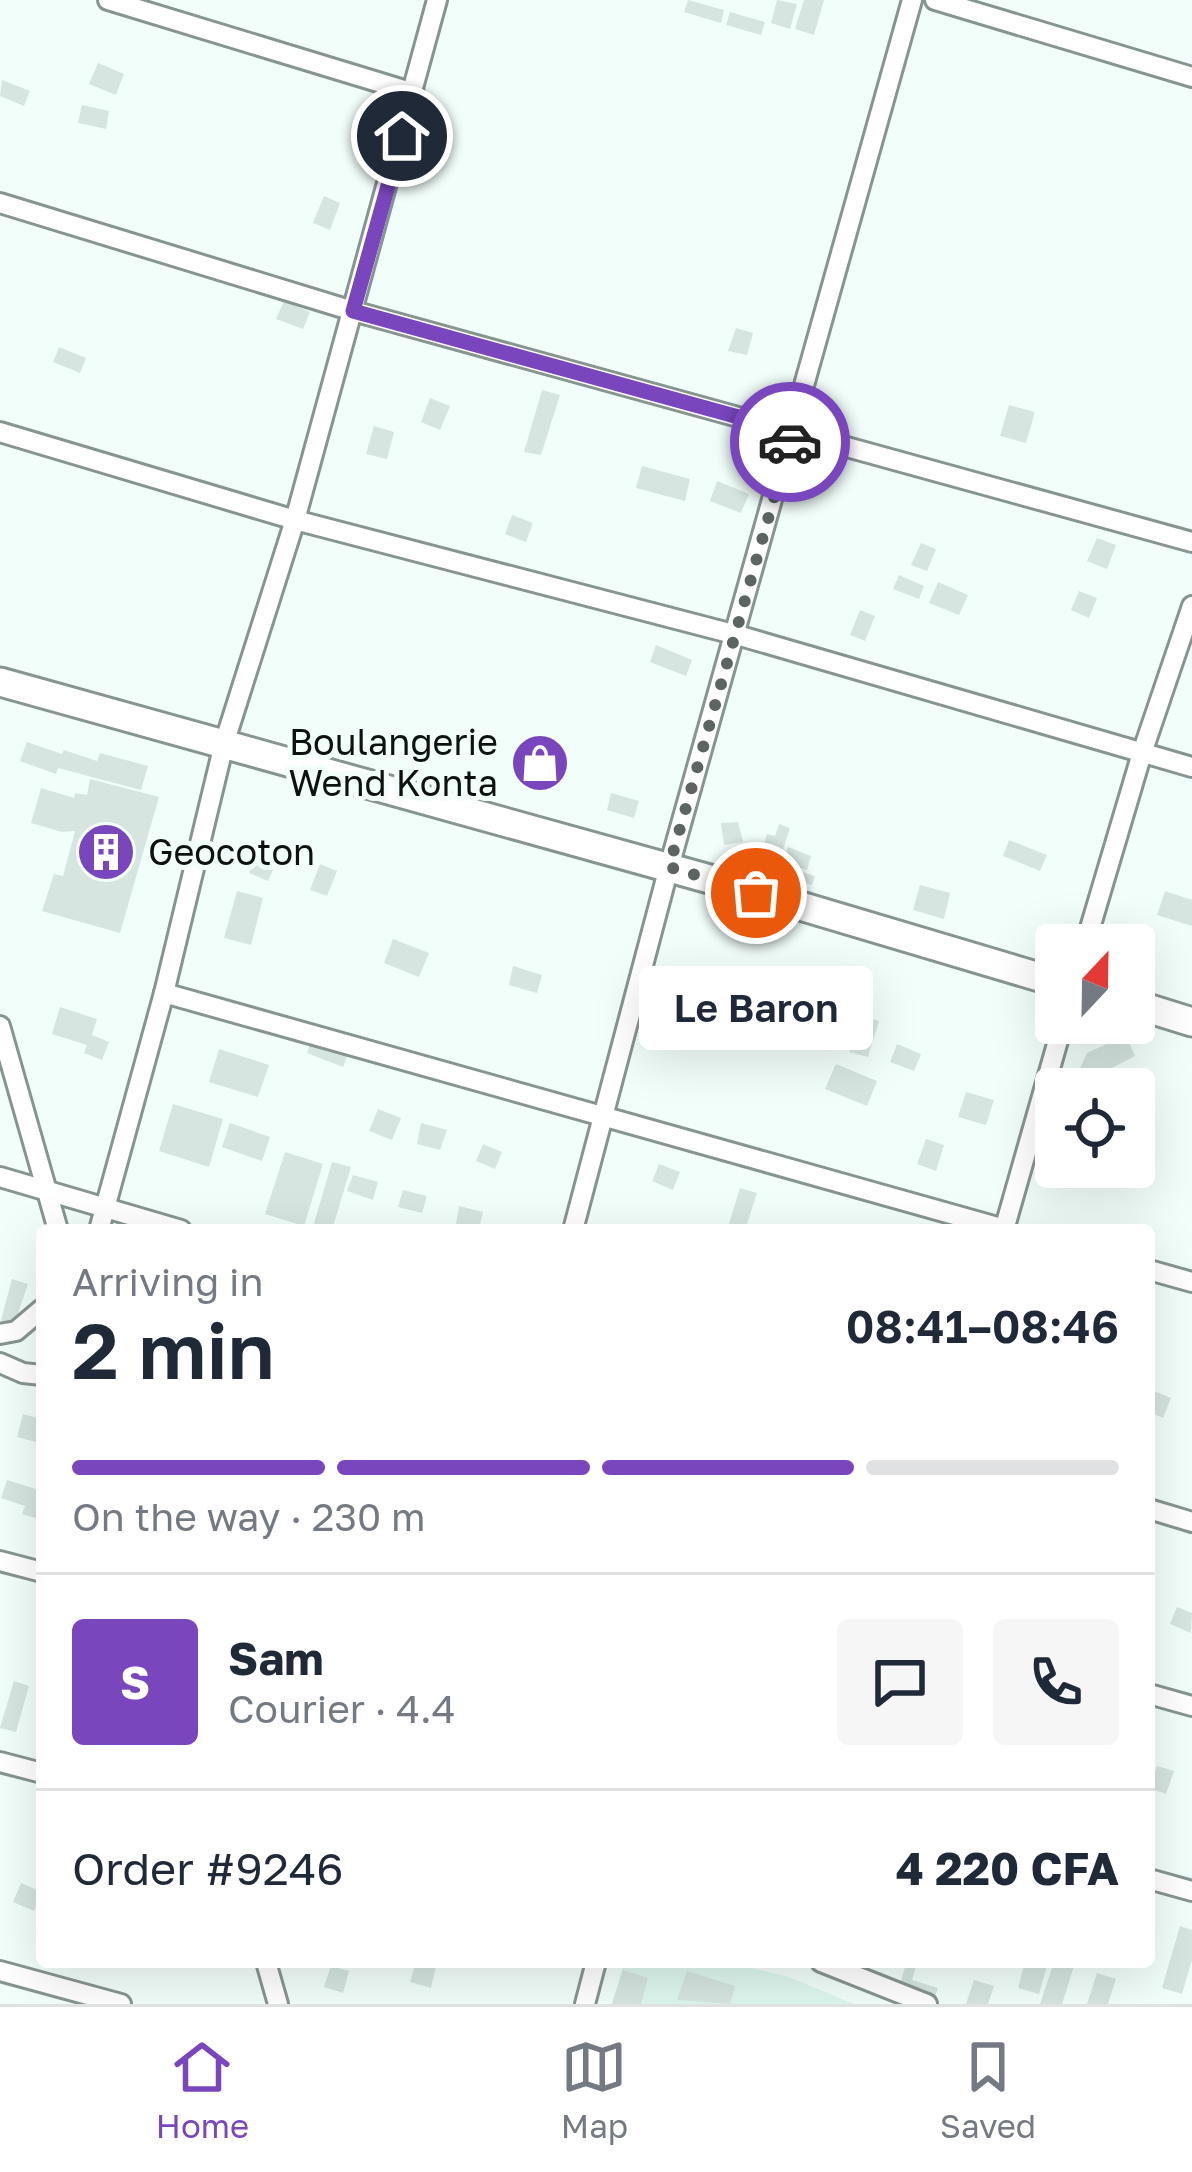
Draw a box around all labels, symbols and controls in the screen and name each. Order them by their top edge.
pin [351,85,453,187]
icon: home [369,103,435,169]
courier [730,382,850,502]
icon: car [757,409,823,475]
place label: Boulangerie Wend Konta [288,720,498,804]
shop icon: Boulangerie Wend Konta [509,732,571,794]
building icon: Geocoton [75,821,137,883]
place label: Geocoton [148,830,315,873]
pin [705,842,807,944]
icon: bag [723,860,789,926]
north arrow [1035,924,1155,1044]
map controls [1035,924,1155,1188]
callout: Le Baron [639,965,873,1049]
text: Le Baron [673,984,839,1031]
button: locate [1035,1068,1155,1188]
text: Arriving in [72,1258,263,1305]
text: 08:41–08:46 [846,1299,1119,1353]
text: 2 min [72,1303,275,1396]
text: On the way · 230 m [72,1493,426,1540]
button: chat [837,1619,963,1745]
button: phone [993,1619,1119,1745]
text: Sam [228,1631,324,1685]
text: S [120,1655,150,1709]
text: Courier · 4.4 [228,1685,456,1732]
text: Order #9246 [72,1841,344,1895]
text: 4 220 CFA [896,1841,1119,1895]
tab: Home [156,2034,249,2145]
tab: Map [561,2034,628,2145]
tab: Saved [940,2034,1036,2145]

